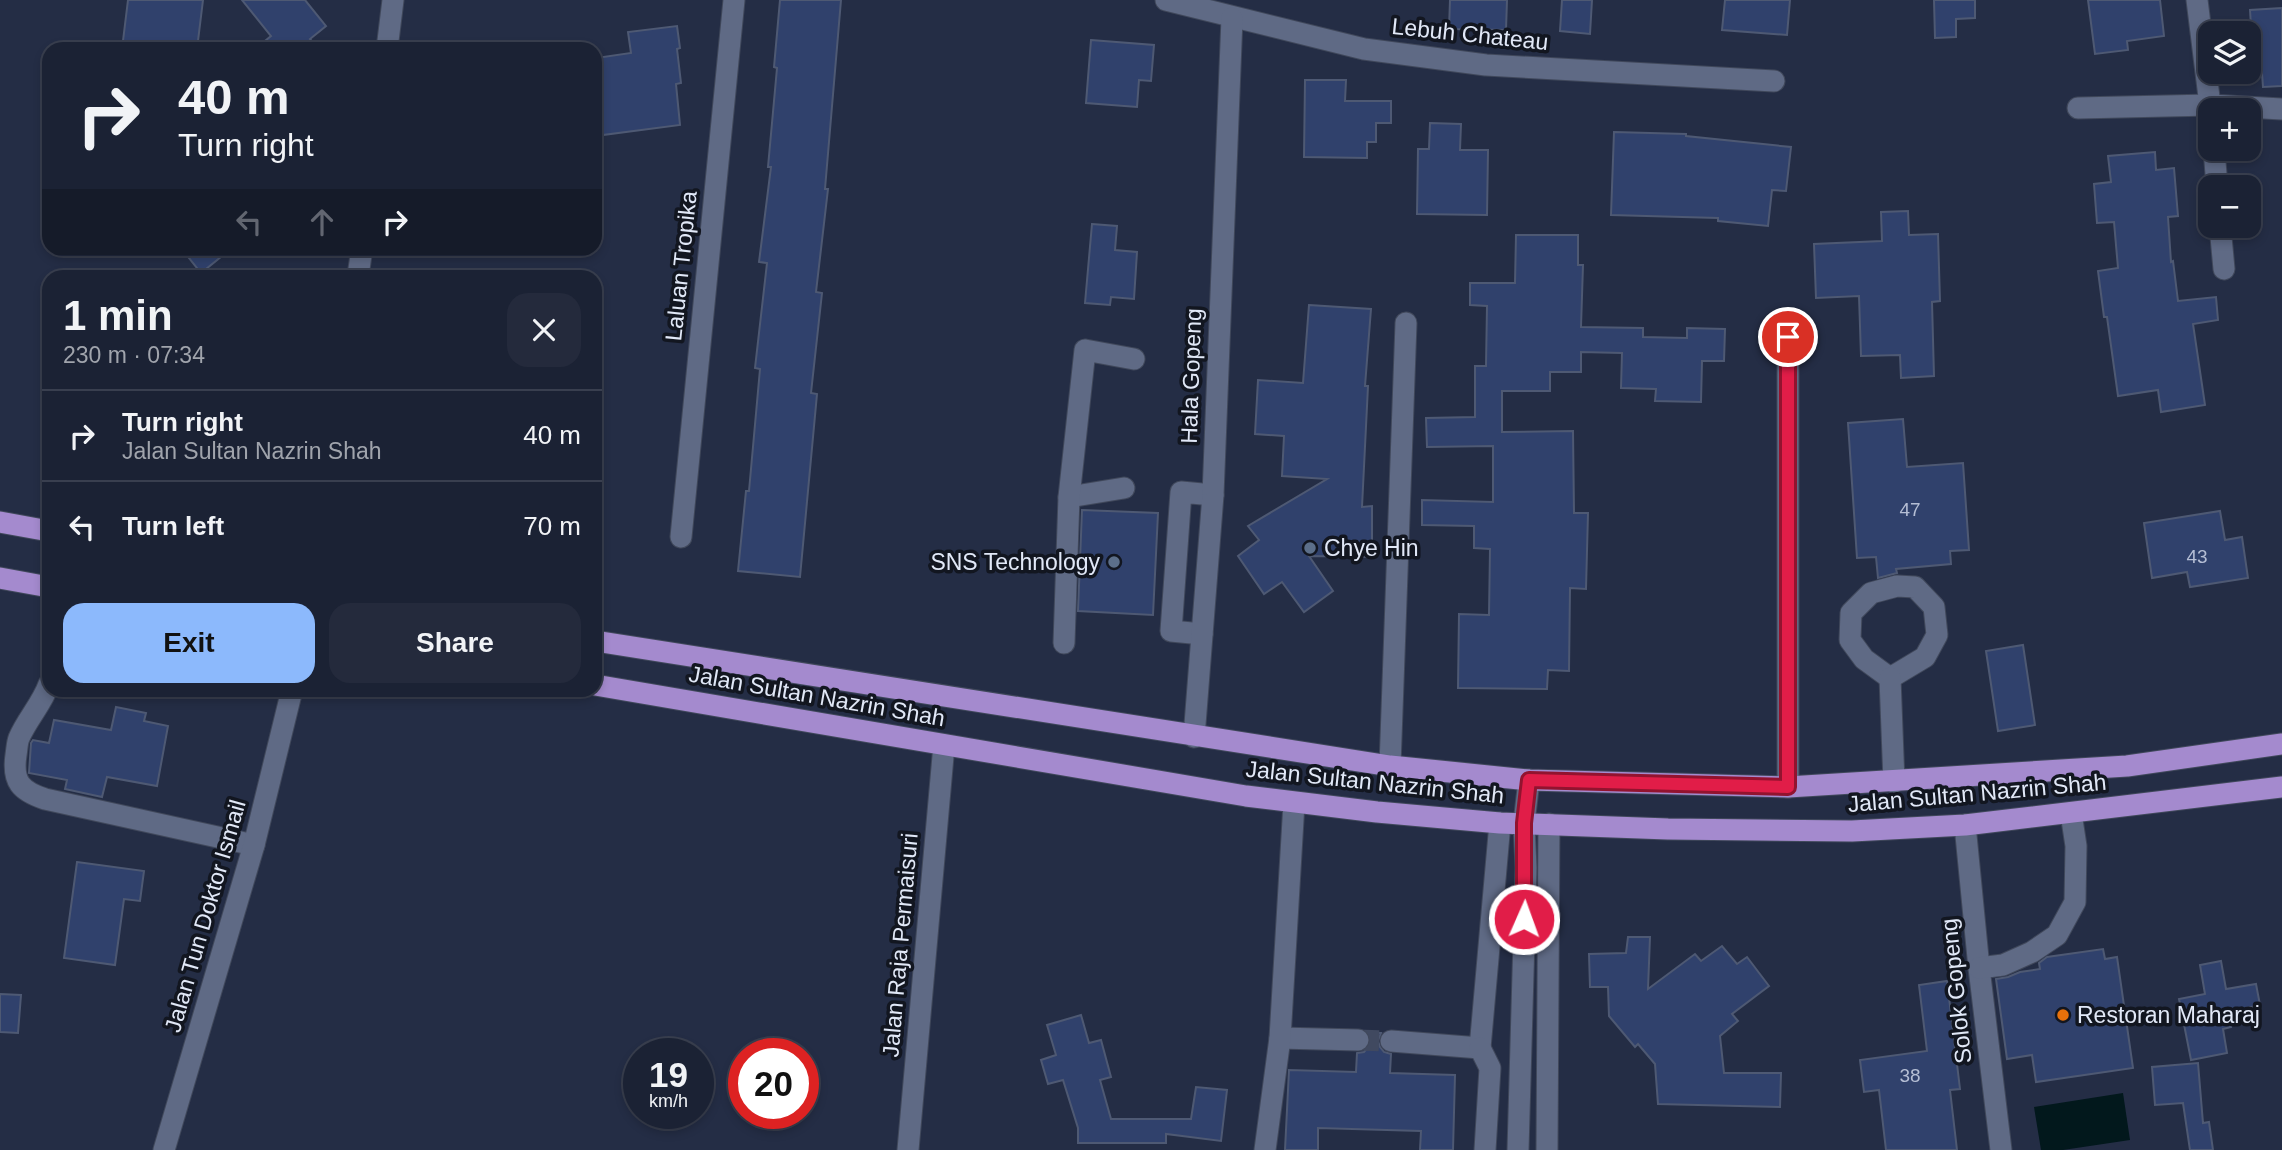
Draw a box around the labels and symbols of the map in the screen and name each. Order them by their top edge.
street label: Lebuh Chateau [1390,13,1550,55]
street label: Laluan Tropika [660,189,702,342]
pin [1758,307,1818,367]
street label: Hala Gopeng [1176,308,1206,444]
house number: 47 [1899,499,1921,520]
place label: Chye Hin [1324,535,1419,561]
marker: Chye Hin [1302,540,1318,556]
house number: 43 [2186,546,2208,567]
place label: SNS Technology [930,549,1101,575]
marker: SNS Technology [1106,554,1122,570]
street label: Jalan Sultan Nazrin Shah [687,661,947,731]
street label: Jalan Sultan Nazrin Shah [1245,756,1505,808]
street label: Jalan Sultan Nazrin Shah [1847,769,2107,817]
street label: Jalan Tun Doktor Ismail [159,797,251,1035]
street label: Jalan Raja Permaisuri [877,832,923,1058]
position arrow [1487,882,1561,956]
street label: Solok Gopeng [1935,917,1977,1065]
place label: Restoran Maharaj [2077,1002,2260,1028]
marker: Restoran Maharaj [2055,1007,2071,1023]
speed limit sign: 20 [728,1038,819,1129]
house number: 38 [1899,1065,1921,1086]

